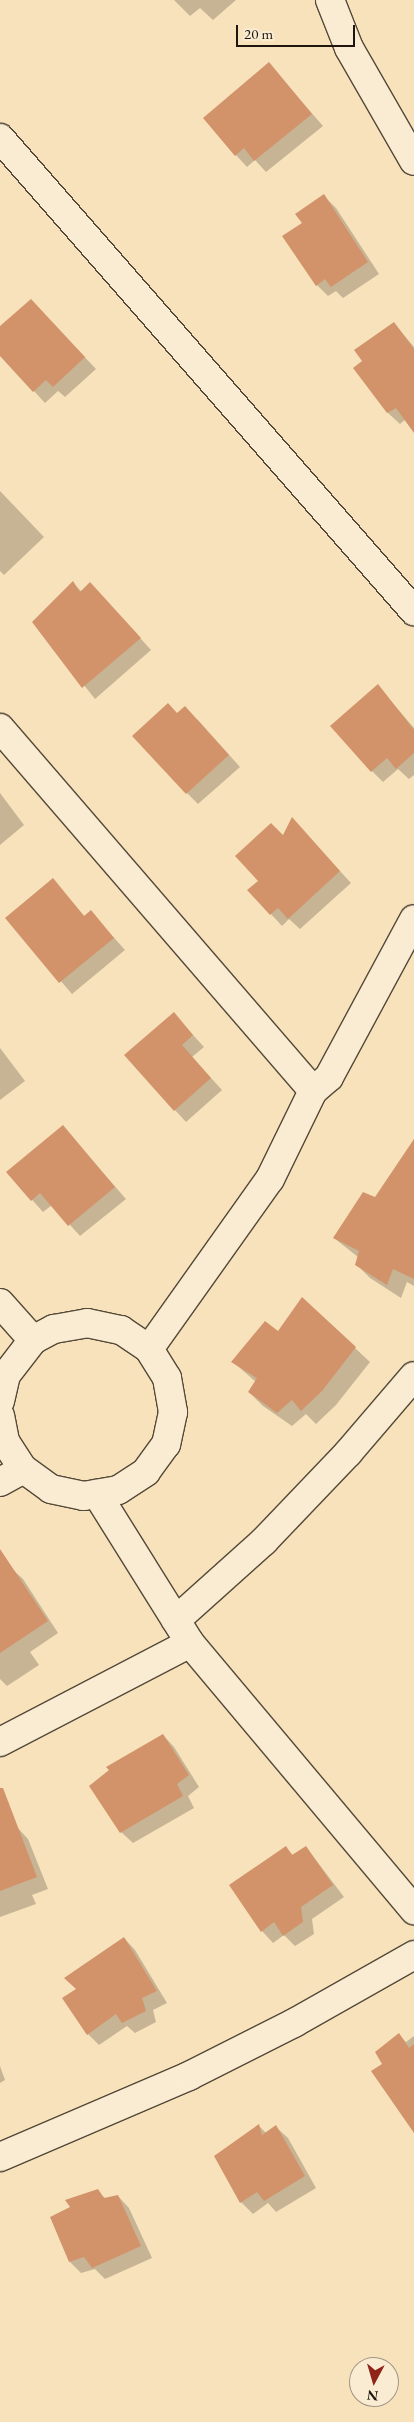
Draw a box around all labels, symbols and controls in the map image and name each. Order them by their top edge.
scale bar [239,15,358,47]
text: 20 m [244,24,273,43]
north arrow [349,2357,399,2407]
text: N [366,2386,379,2405]

